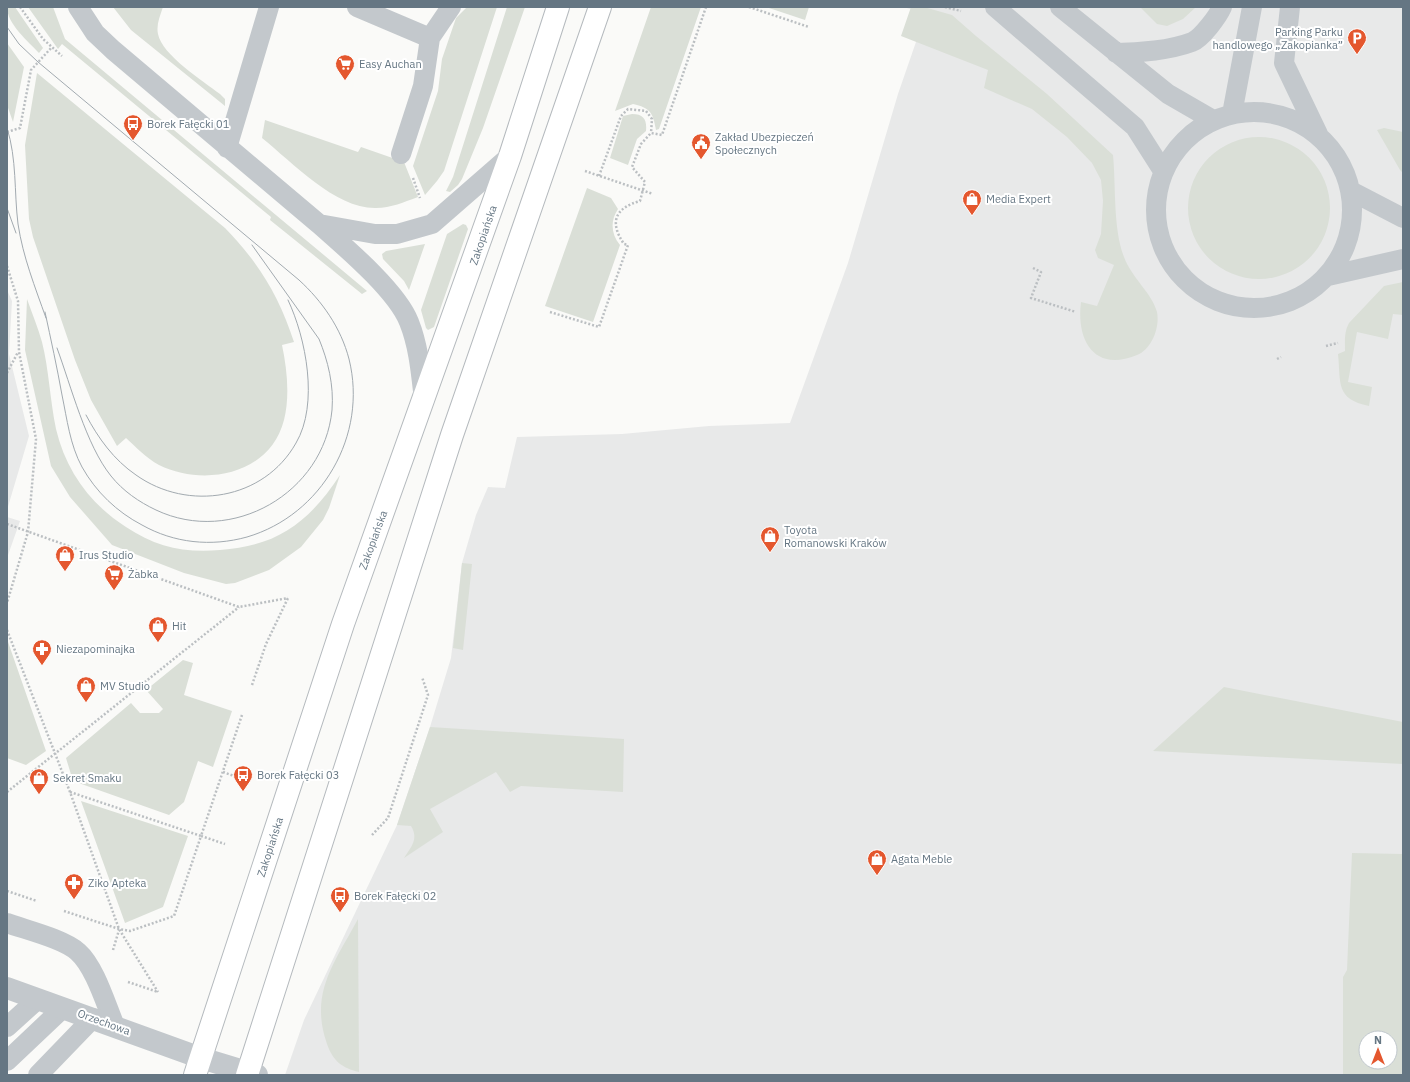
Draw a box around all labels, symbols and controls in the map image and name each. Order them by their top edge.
place label: Parking Parku handlowego „Zakopianka” [1213,25,1343,52]
parking icon: Parking Parku handlowego „Zakopianka” [1346,27,1368,55]
supermarket icon: Easy Auchan [334,53,356,81]
place label: Easy Auchan [359,57,422,71]
bus stop icon: Borek Fałęcki 01 [122,113,144,141]
place label: Borek Fałęcki 01 [147,117,230,131]
place label: Zakład Ubezpieczeń Społecznych [715,130,814,157]
public building icon: Zakład Ubezpieczeń Społecznych [690,132,712,160]
shop icon: Media Expert [961,188,983,216]
place label: Media Expert [986,192,1051,206]
street label: Zakopiańska [466,203,500,267]
street label: Zakopiańska [356,508,390,572]
place label: Toyota Romanowski Kraków [784,523,887,550]
shop icon: Toyota Romanowski Kraków [759,525,781,553]
shop icon: Irus Studio [54,544,76,572]
place label: Irus Studio [79,548,133,562]
supermarket icon: Żabka [103,563,125,591]
place label: Żabka [128,567,158,581]
shop icon: Hit [147,615,169,643]
place label: Hit [172,619,187,633]
pharmacy icon: Niezapominajka [31,638,53,666]
place label: Niezapominajka [56,642,135,656]
shop icon: MV Studio [75,675,97,703]
place label: MV Studio [100,679,150,693]
bus stop icon: Borek Fałęcki 03 [232,764,254,792]
shop icon: Sekret Smaku [28,767,50,795]
place label: Borek Fałęcki 03 [257,768,339,782]
place label: Sekret Smaku [53,771,122,785]
street label: Zakopiańska [254,815,286,879]
shop icon: Agata Meble [866,848,888,876]
place label: Agata Meble [891,852,952,866]
pharmacy icon: Ziko Apteka [63,872,85,900]
place label: Ziko Apteka [88,876,146,890]
bus stop icon: Borek Fałęcki 02 [329,885,351,913]
place label: Borek Fałęcki 02 [354,889,436,903]
street label: Orzechowa [76,1006,132,1038]
north arrow [1358,1030,1398,1070]
text: N [1374,1033,1382,1047]

